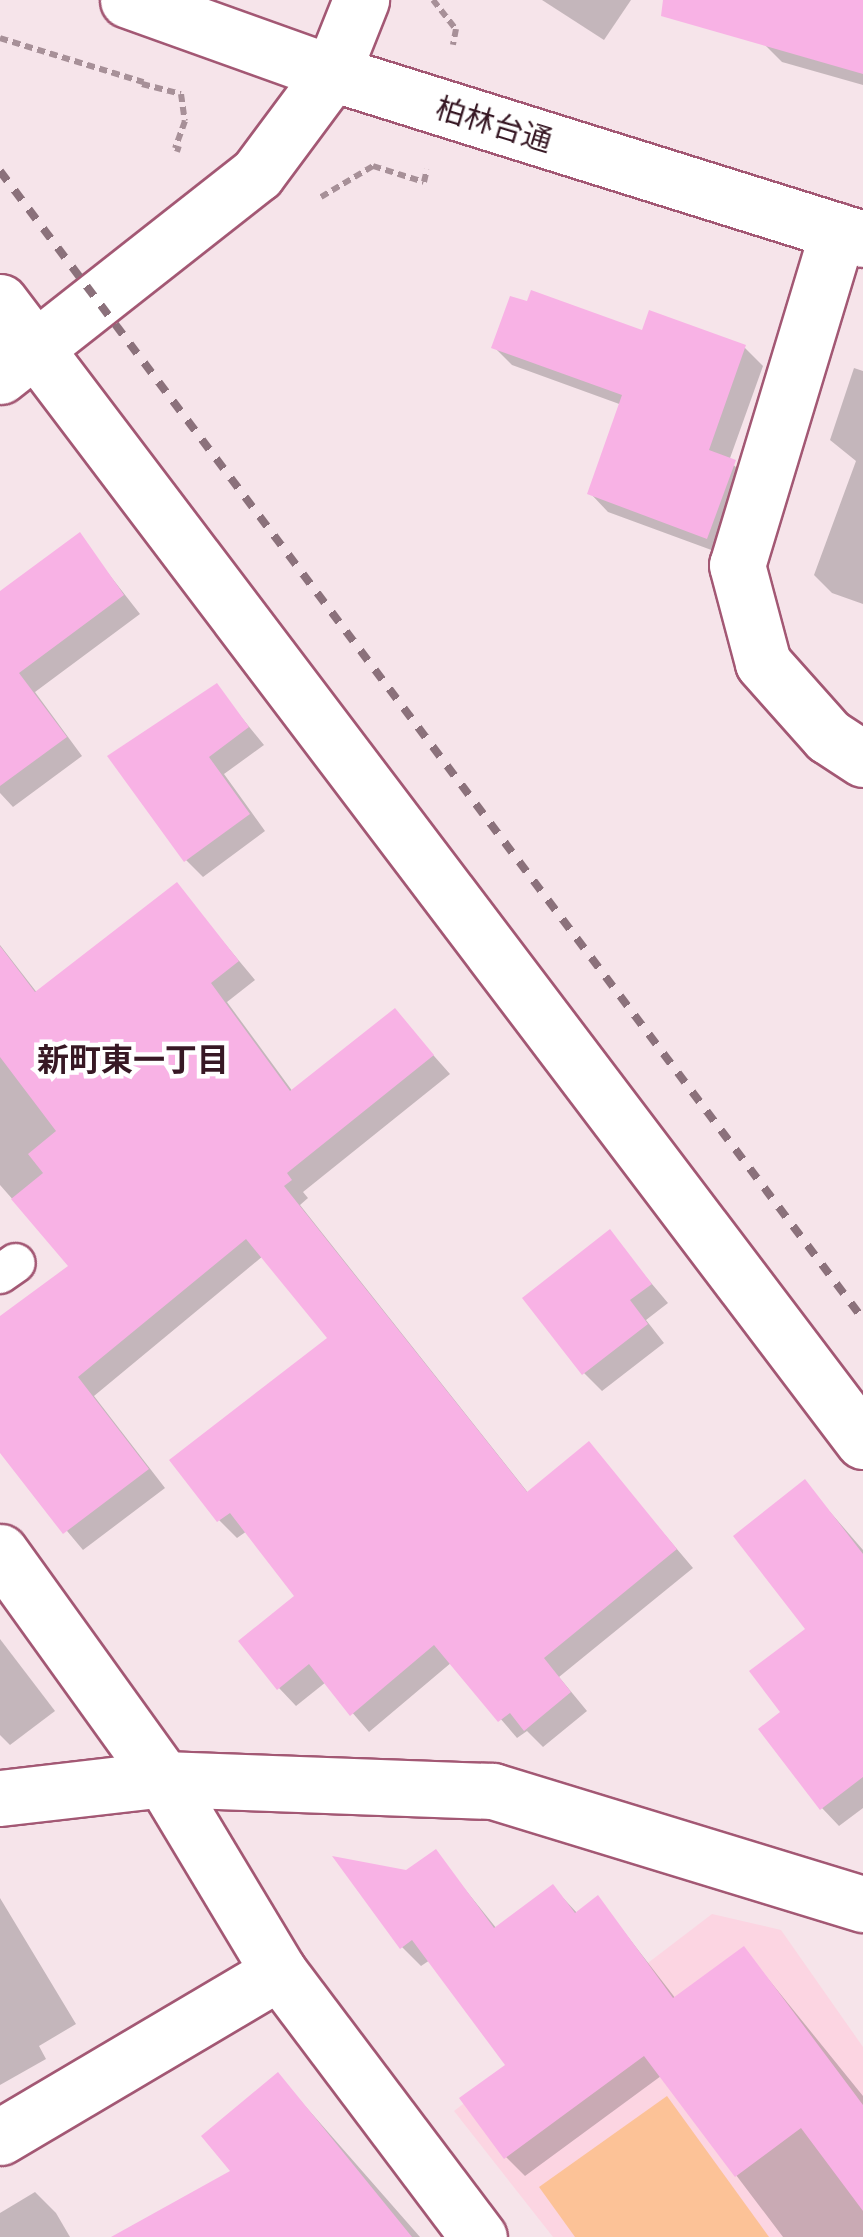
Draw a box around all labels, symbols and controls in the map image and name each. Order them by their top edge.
street label: 柏林台通 [431,89,557,159]
district label: 新町東一丁目 [37,1040,229,1078]

